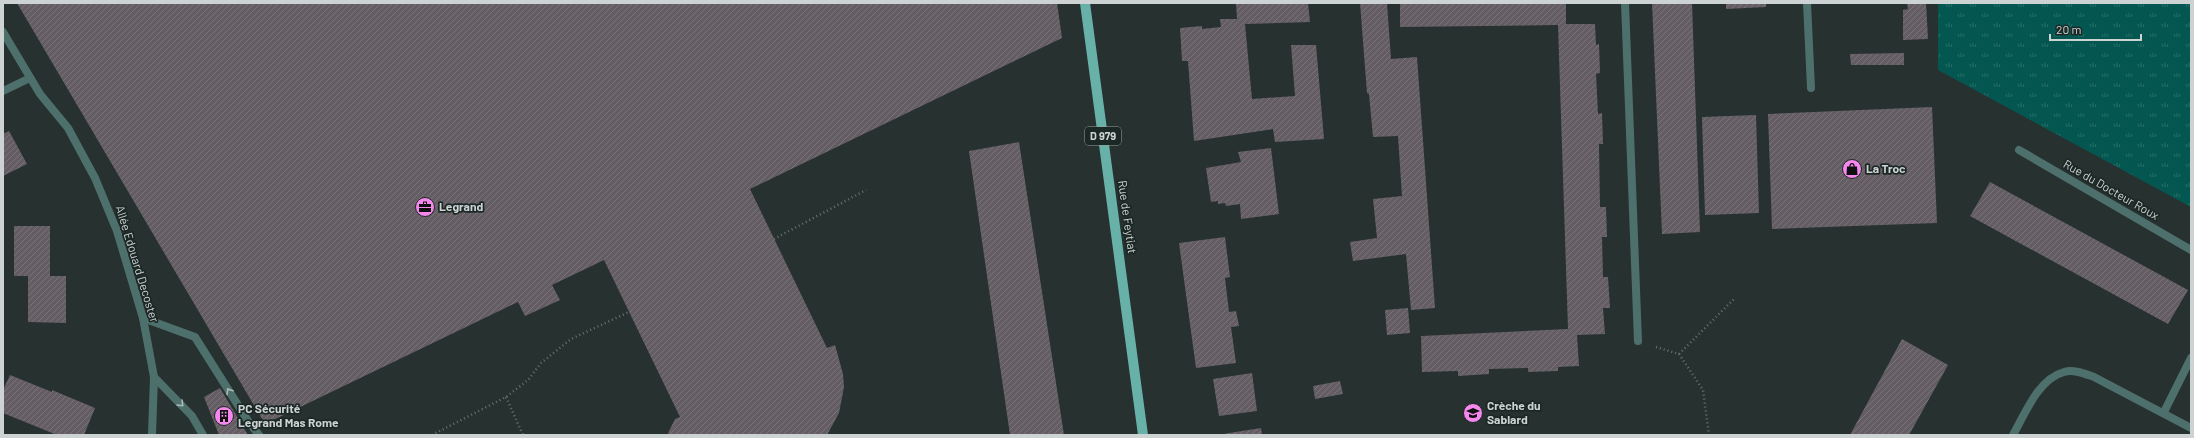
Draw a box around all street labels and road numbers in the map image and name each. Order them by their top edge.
road number: D 979 [1085,127,1121,145]
street label: Rue du Docteur Roux [2061,156,2162,222]
street label: Rue de Feytiat [1116,179,1140,254]
street label: Allée Edouard Decoster [114,204,163,324]

